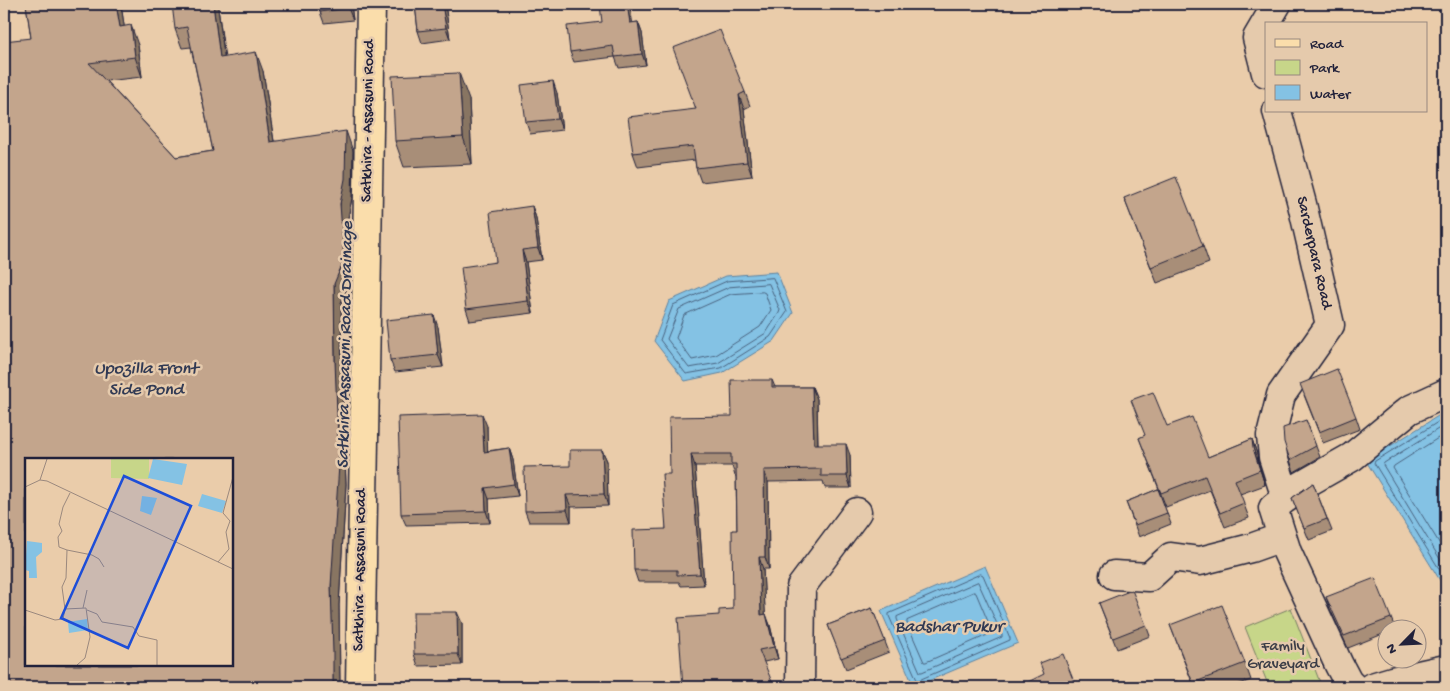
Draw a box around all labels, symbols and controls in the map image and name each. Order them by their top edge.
legend [1265,22,1428,112]
text: Road [1310,36,1344,54]
street label: Satkhira - Assasuni Road [358,38,380,202]
text: Park [1309,60,1340,78]
text: Water [1310,86,1352,104]
street label: Sarderpara Road [1291,195,1336,313]
water label: Satkhira Assasuni Road Drainage [333,221,359,469]
water label: Upozilla Front Side Pond [94,359,201,401]
inset map [25,458,232,666]
street label: Satkhira - Assasuni Road [350,487,372,651]
water label: Badshar Pukur [895,617,1007,638]
north arrow [1378,618,1428,668]
park label: Family Graveyard [1247,638,1321,675]
text: N [1383,641,1402,656]

